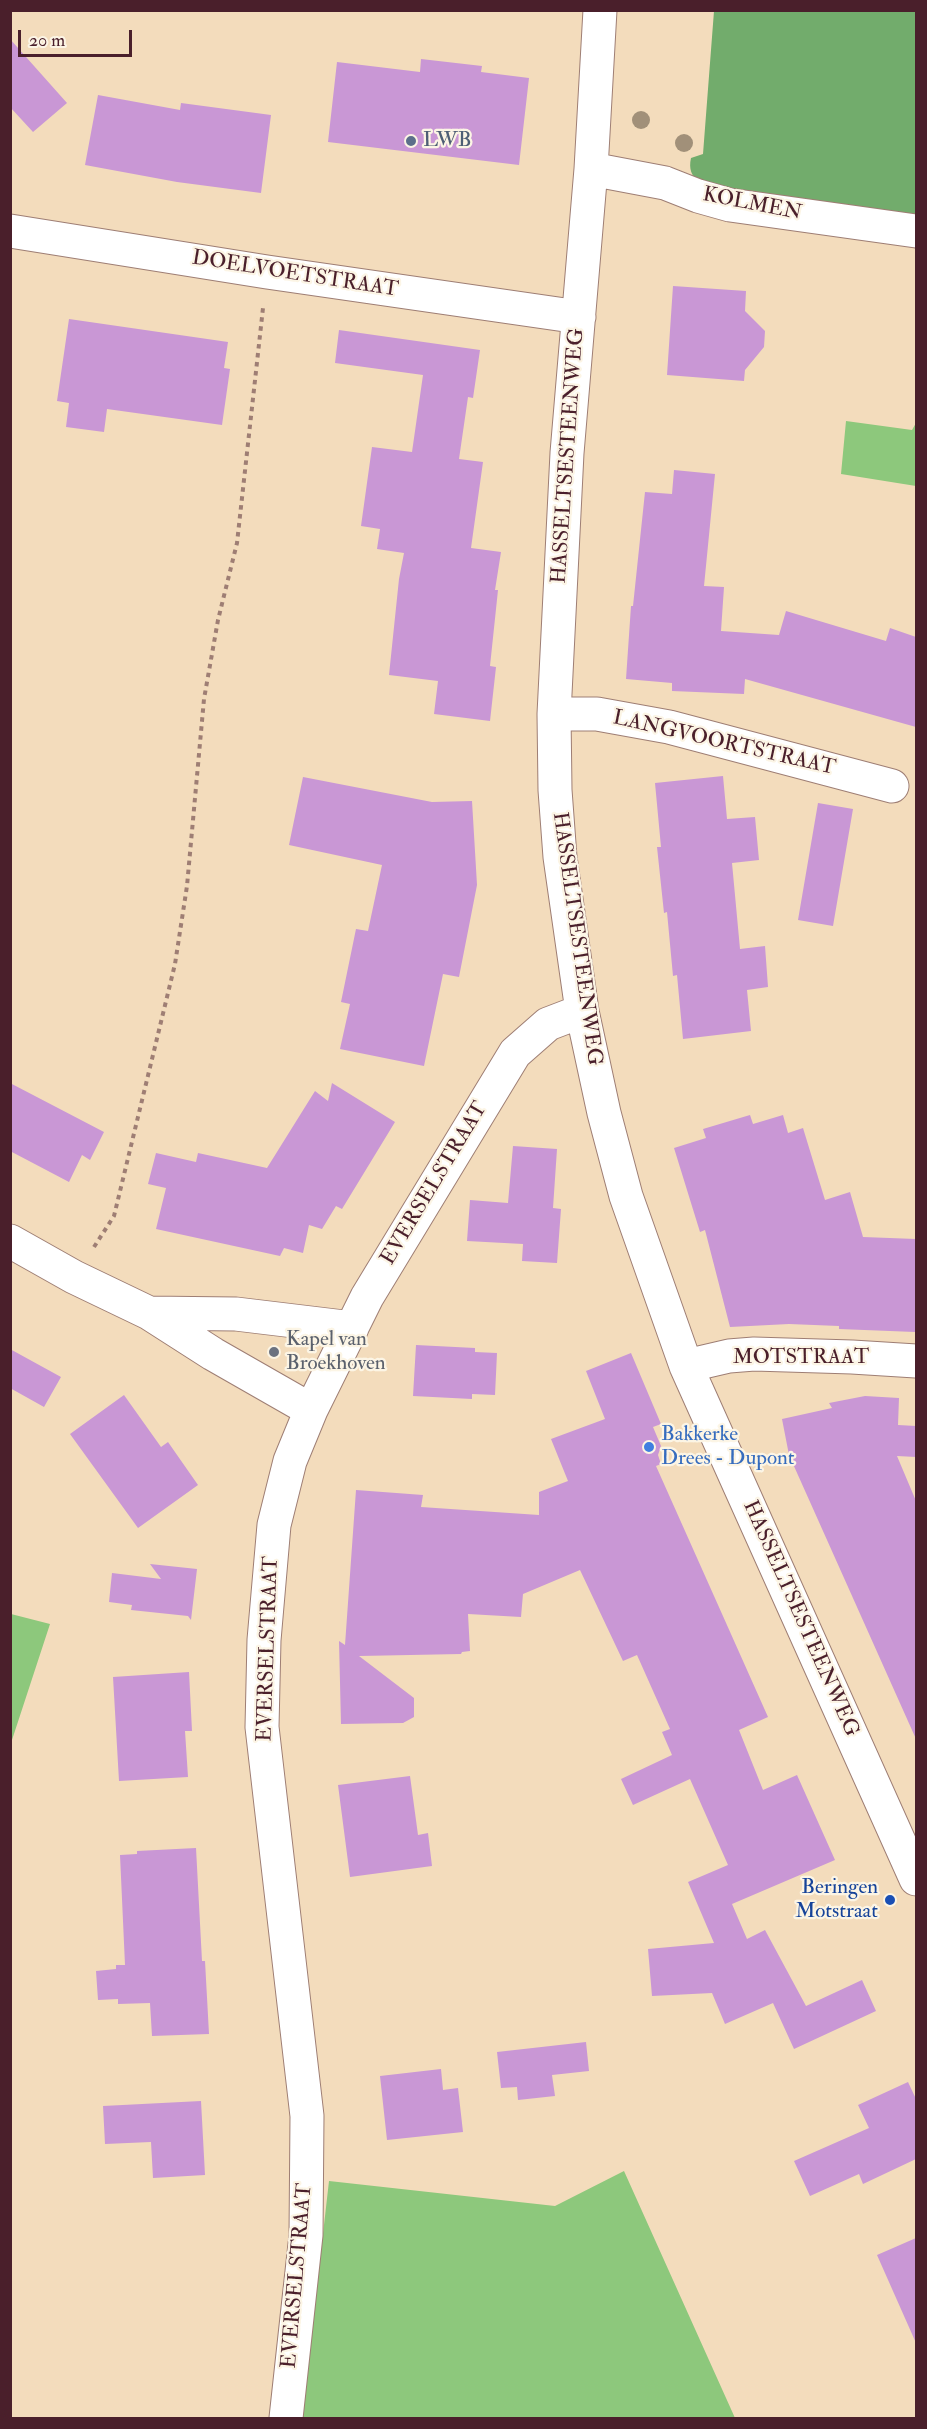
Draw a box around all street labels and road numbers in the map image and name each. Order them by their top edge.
street label: KOLMEN [700,183,804,227]
street label: DOELVOETSTRAAT [190,246,400,304]
street label: HASSELTSESTEENWEG [548,328,590,584]
street label: LANGVOORTSTRAAT [610,706,838,782]
street label: HASSELTSESTEENWEG [546,811,606,1067]
street label: EVERSELSTRAAT [376,1098,494,1270]
street label: MOTSTRAAT [733,1345,869,1371]
street label: HASSELTSESTEENWEG [736,1497,864,1741]
street label: EVERSELSTRAAT [253,1556,285,1742]
street label: EVERSELSTRAAT [277,2182,319,2370]

